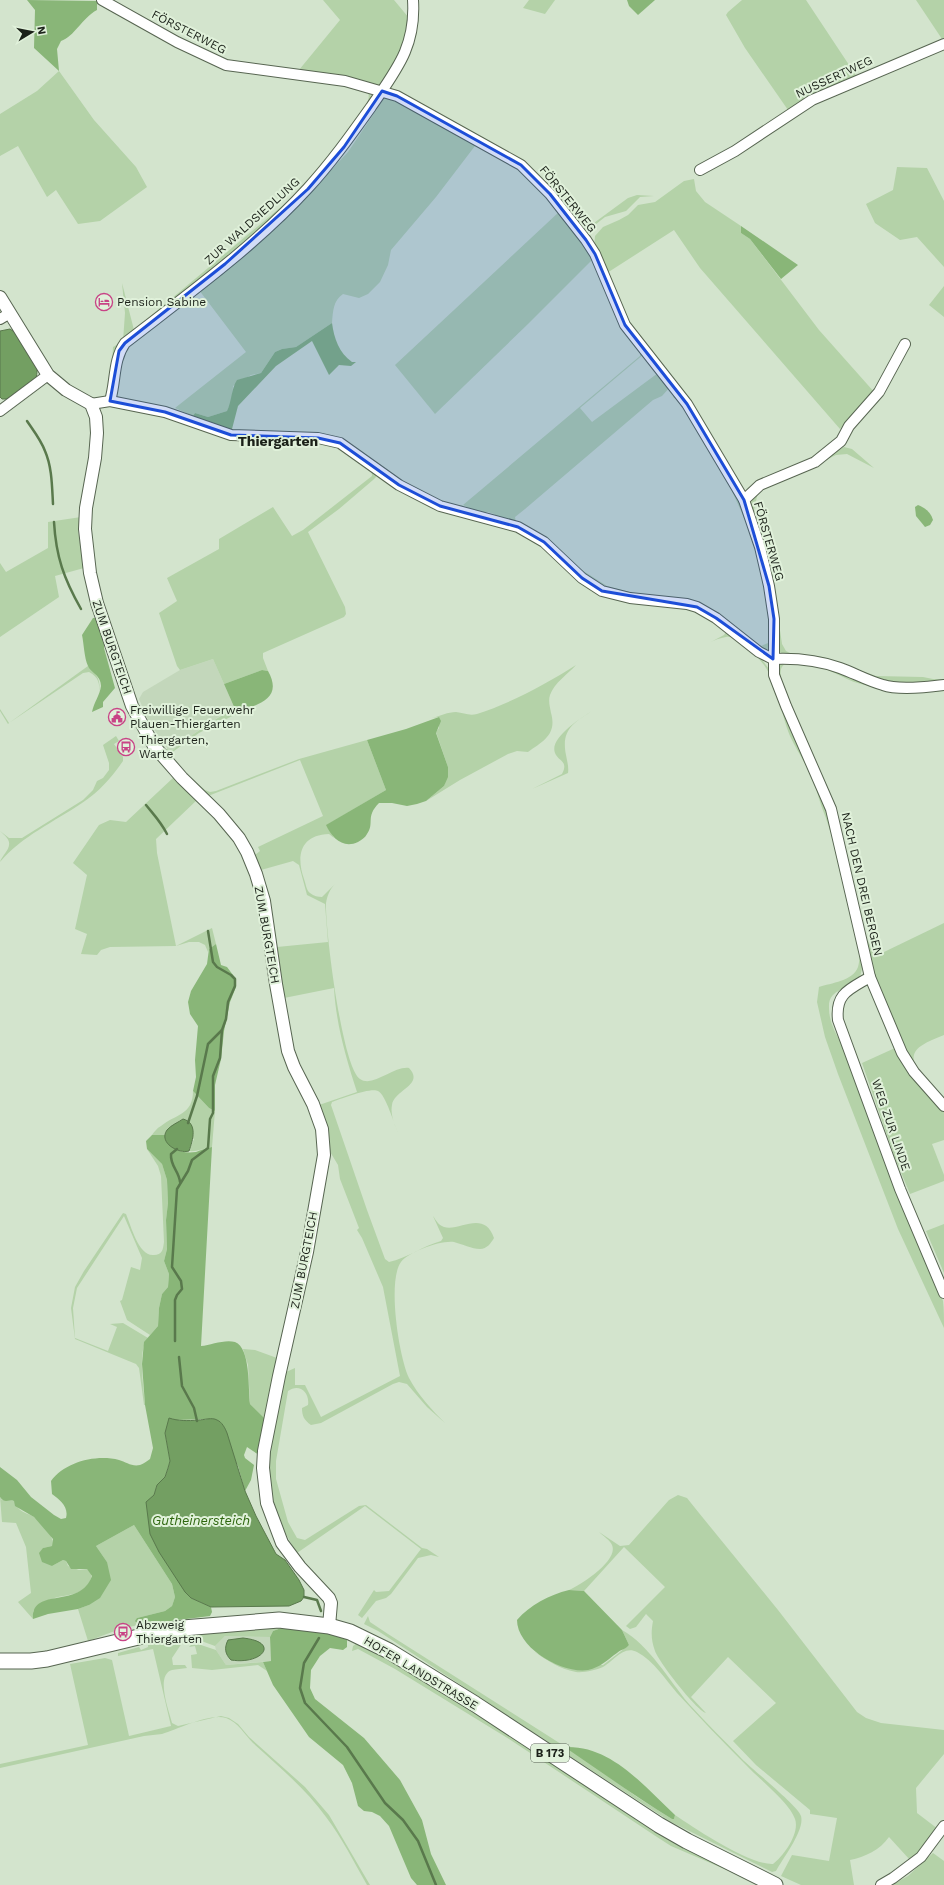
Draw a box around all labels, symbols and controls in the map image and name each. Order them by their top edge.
street label: FÖRSTERWEG [149,7,229,57]
north arrow [12,12,52,52]
text: N [34,25,48,35]
street label: NUSSERTWEG [793,53,875,101]
street label: FÖRSTERWEG [537,163,599,235]
street label: ZUR WALDSIEDLUNG [202,175,302,267]
hotel icon: Pension Sabine [94,292,114,312]
place label: Pension Sabine [117,295,206,309]
district label: Thiergarten [238,433,318,449]
street label: FÖRSTERWEG [751,500,787,582]
street label: ZUM BURGTEICH [89,598,135,696]
place label: Freiwillige Feuerwehr Plauen-Thiergarten [130,703,255,731]
public building icon: Freiwillige Feuerwehr Plauen-Thiergarten [107,707,127,727]
place label: Thiergarten, Warte [139,733,208,761]
bus stop icon: Thiergarten, Warte [116,737,136,757]
street label: NACH DEN DREI BERGEN [839,811,885,957]
street label: ZUM BURGTEICH [252,885,282,985]
street label: WEG ZUR LINDE [869,1077,913,1173]
street label: ZUM BURGTEICH [288,1210,320,1310]
water label: Gutheinersteich [152,1513,250,1528]
place label: Abzweig Thiergarten [136,1618,202,1646]
bus stop icon: Abzweig Thiergarten [113,1622,133,1642]
street label: HOFER LANDSTRASSE [361,1633,481,1713]
road number: B 173 [531,1744,569,1762]

